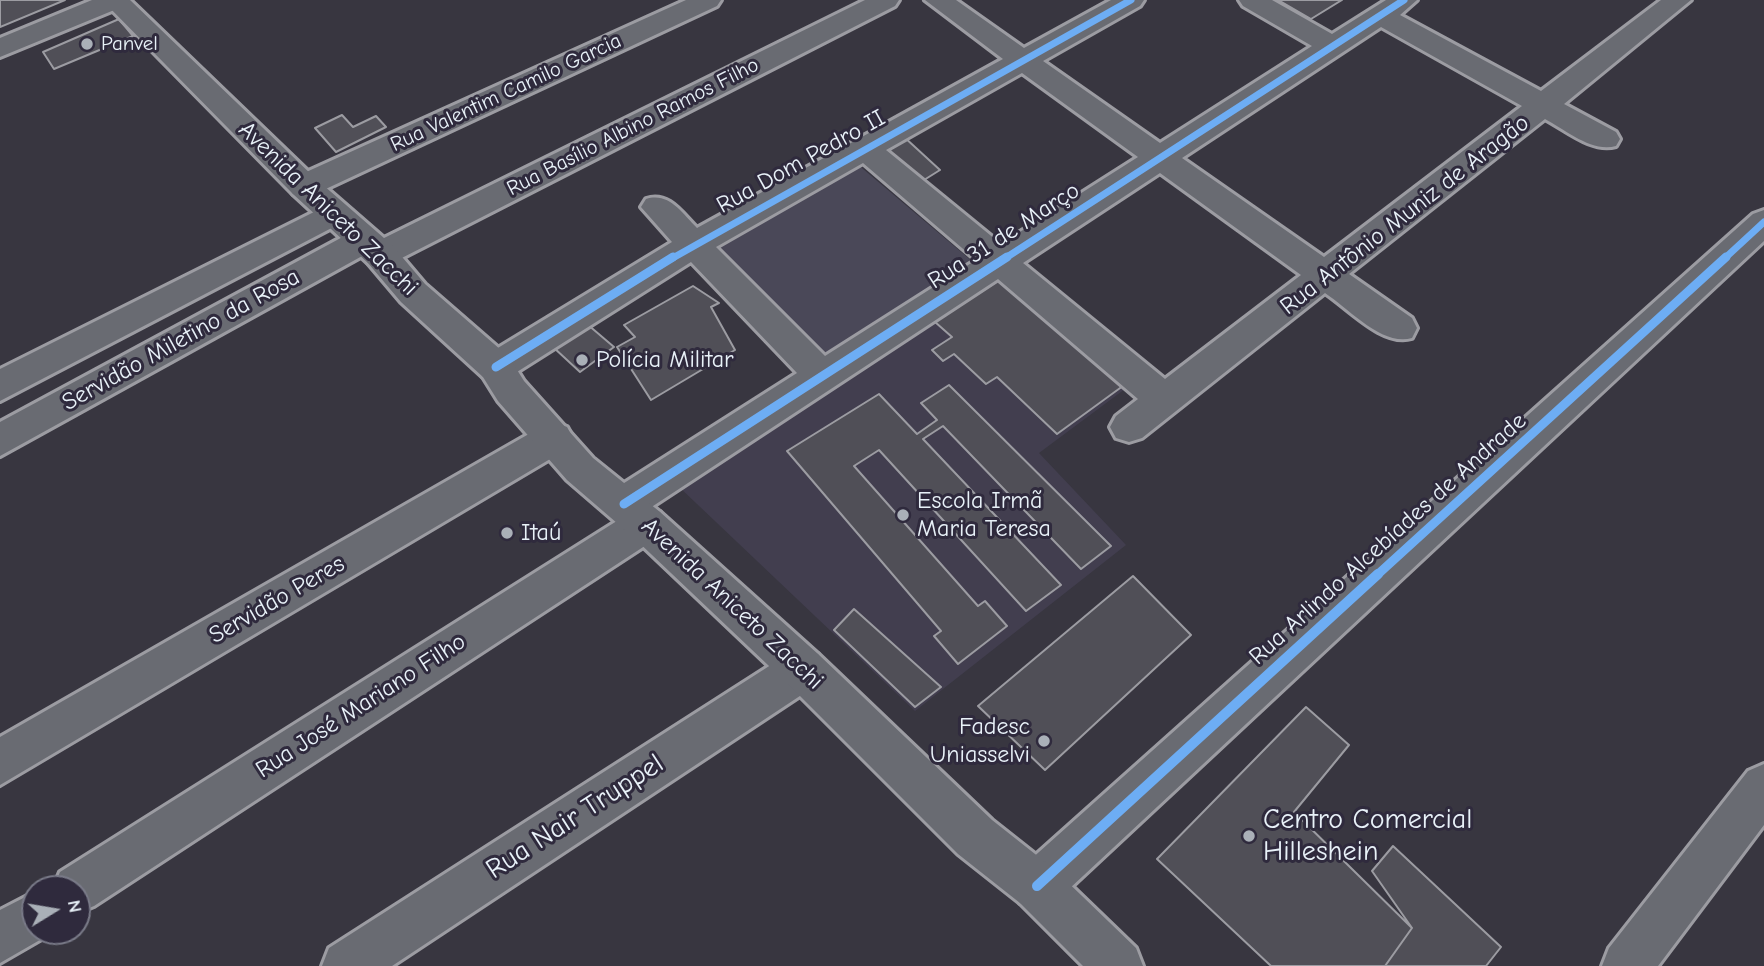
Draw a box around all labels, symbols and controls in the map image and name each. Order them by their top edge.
street label: Rua Valentim Camilo Garcia [387,28,625,158]
place label: Panvel [101,31,158,57]
marker: Panvel [79,36,95,52]
street label: Rua Basílio Albino Ramos Filho [503,52,763,202]
street label: Rua Dom Pedro II [712,104,890,220]
street label: Rua Antônio Muniz de Aragão [1275,109,1535,321]
street label: Avenida Aniceto Zacchi [232,116,424,302]
street label: Rua 31 de Março [923,176,1085,296]
street label: Servidão Miletino da Rosa [57,263,305,417]
place label: Polícia Militar [596,346,734,374]
marker: Polícia Militar [574,352,590,368]
street label: Rua Arlindo Alcebíades de Andrade [1243,407,1533,671]
place label: Escola Irmã Maria Teresa [917,487,1051,543]
marker: Escola Irmã Maria Teresa [895,507,911,523]
street label: Avenida Aniceto Zacchi [635,512,829,696]
place label: Itaú [521,519,561,547]
marker: Itaú [499,525,515,541]
street label: Servidão Peres [204,550,350,650]
street label: Rua José Mariano Filho [251,627,471,785]
place label: Fadesc Uniasselvi [930,713,1030,769]
marker: Fadesc Uniasselvi [1036,733,1052,749]
street label: Rua Nair Truppel [480,747,670,887]
place label: Centro Comercial Hilleshein [1263,803,1472,869]
marker: Centro Comercial Hilleshein [1241,828,1257,844]
north arrow [21,875,91,945]
text: N [63,898,87,915]

